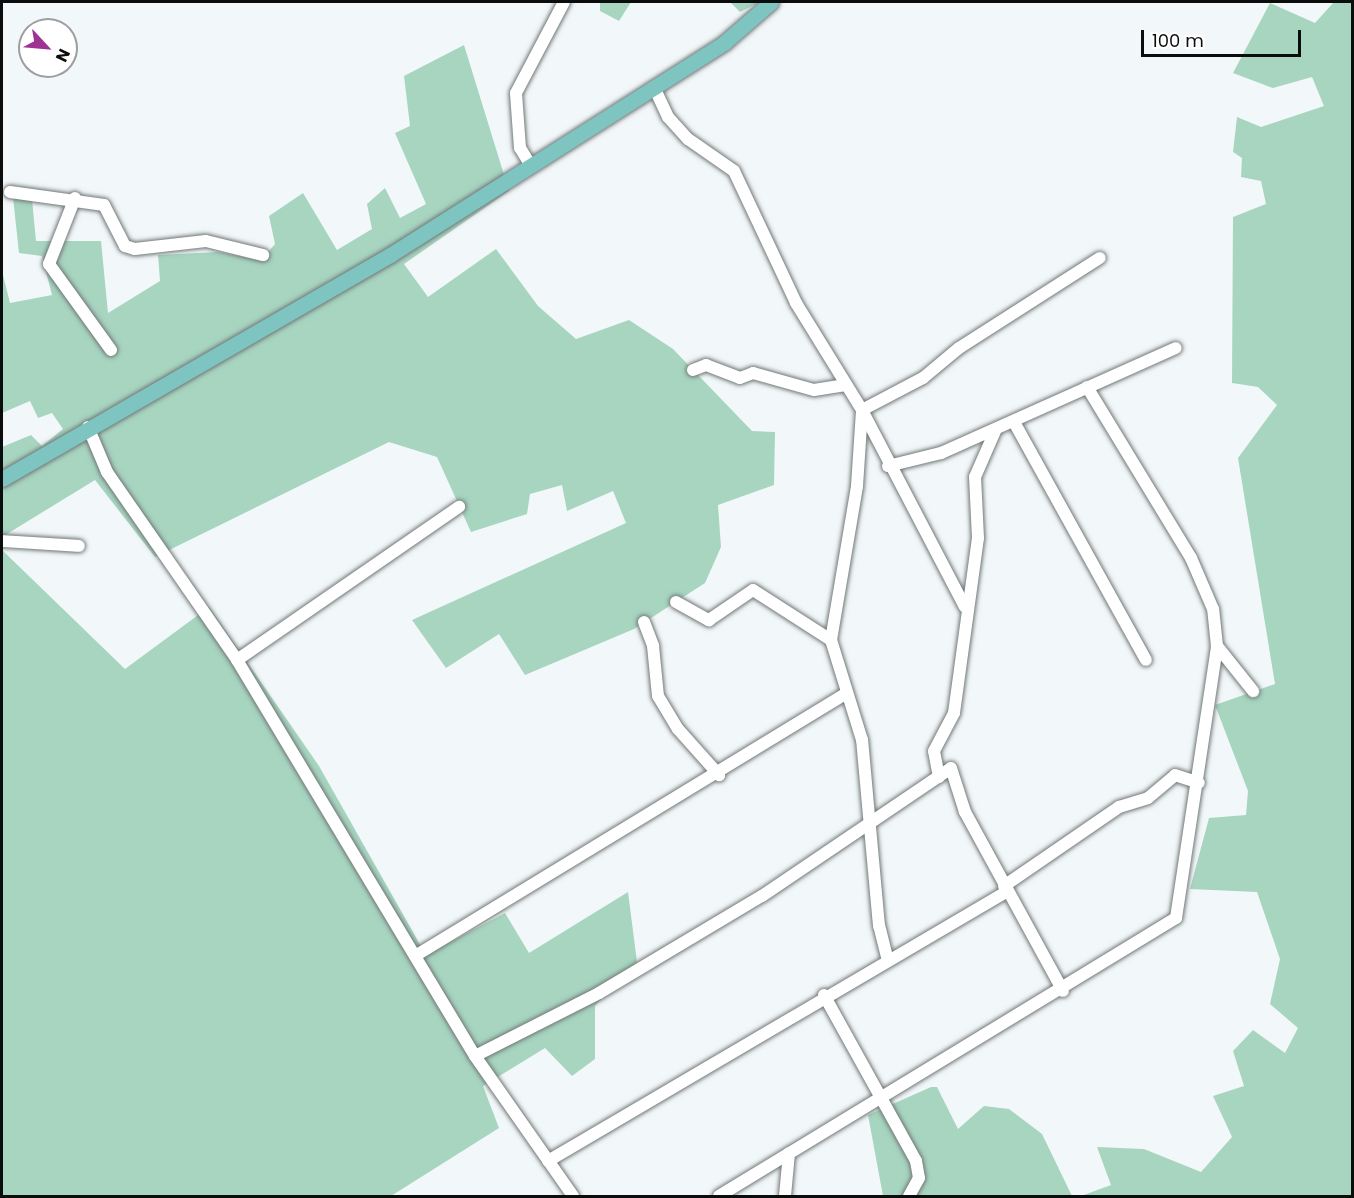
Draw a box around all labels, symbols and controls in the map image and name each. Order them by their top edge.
north arrow [18,18,78,78]
scale bar [1144,18,1304,56]
text: 100 m [1152,28,1204,53]
text: N [50,45,76,66]

